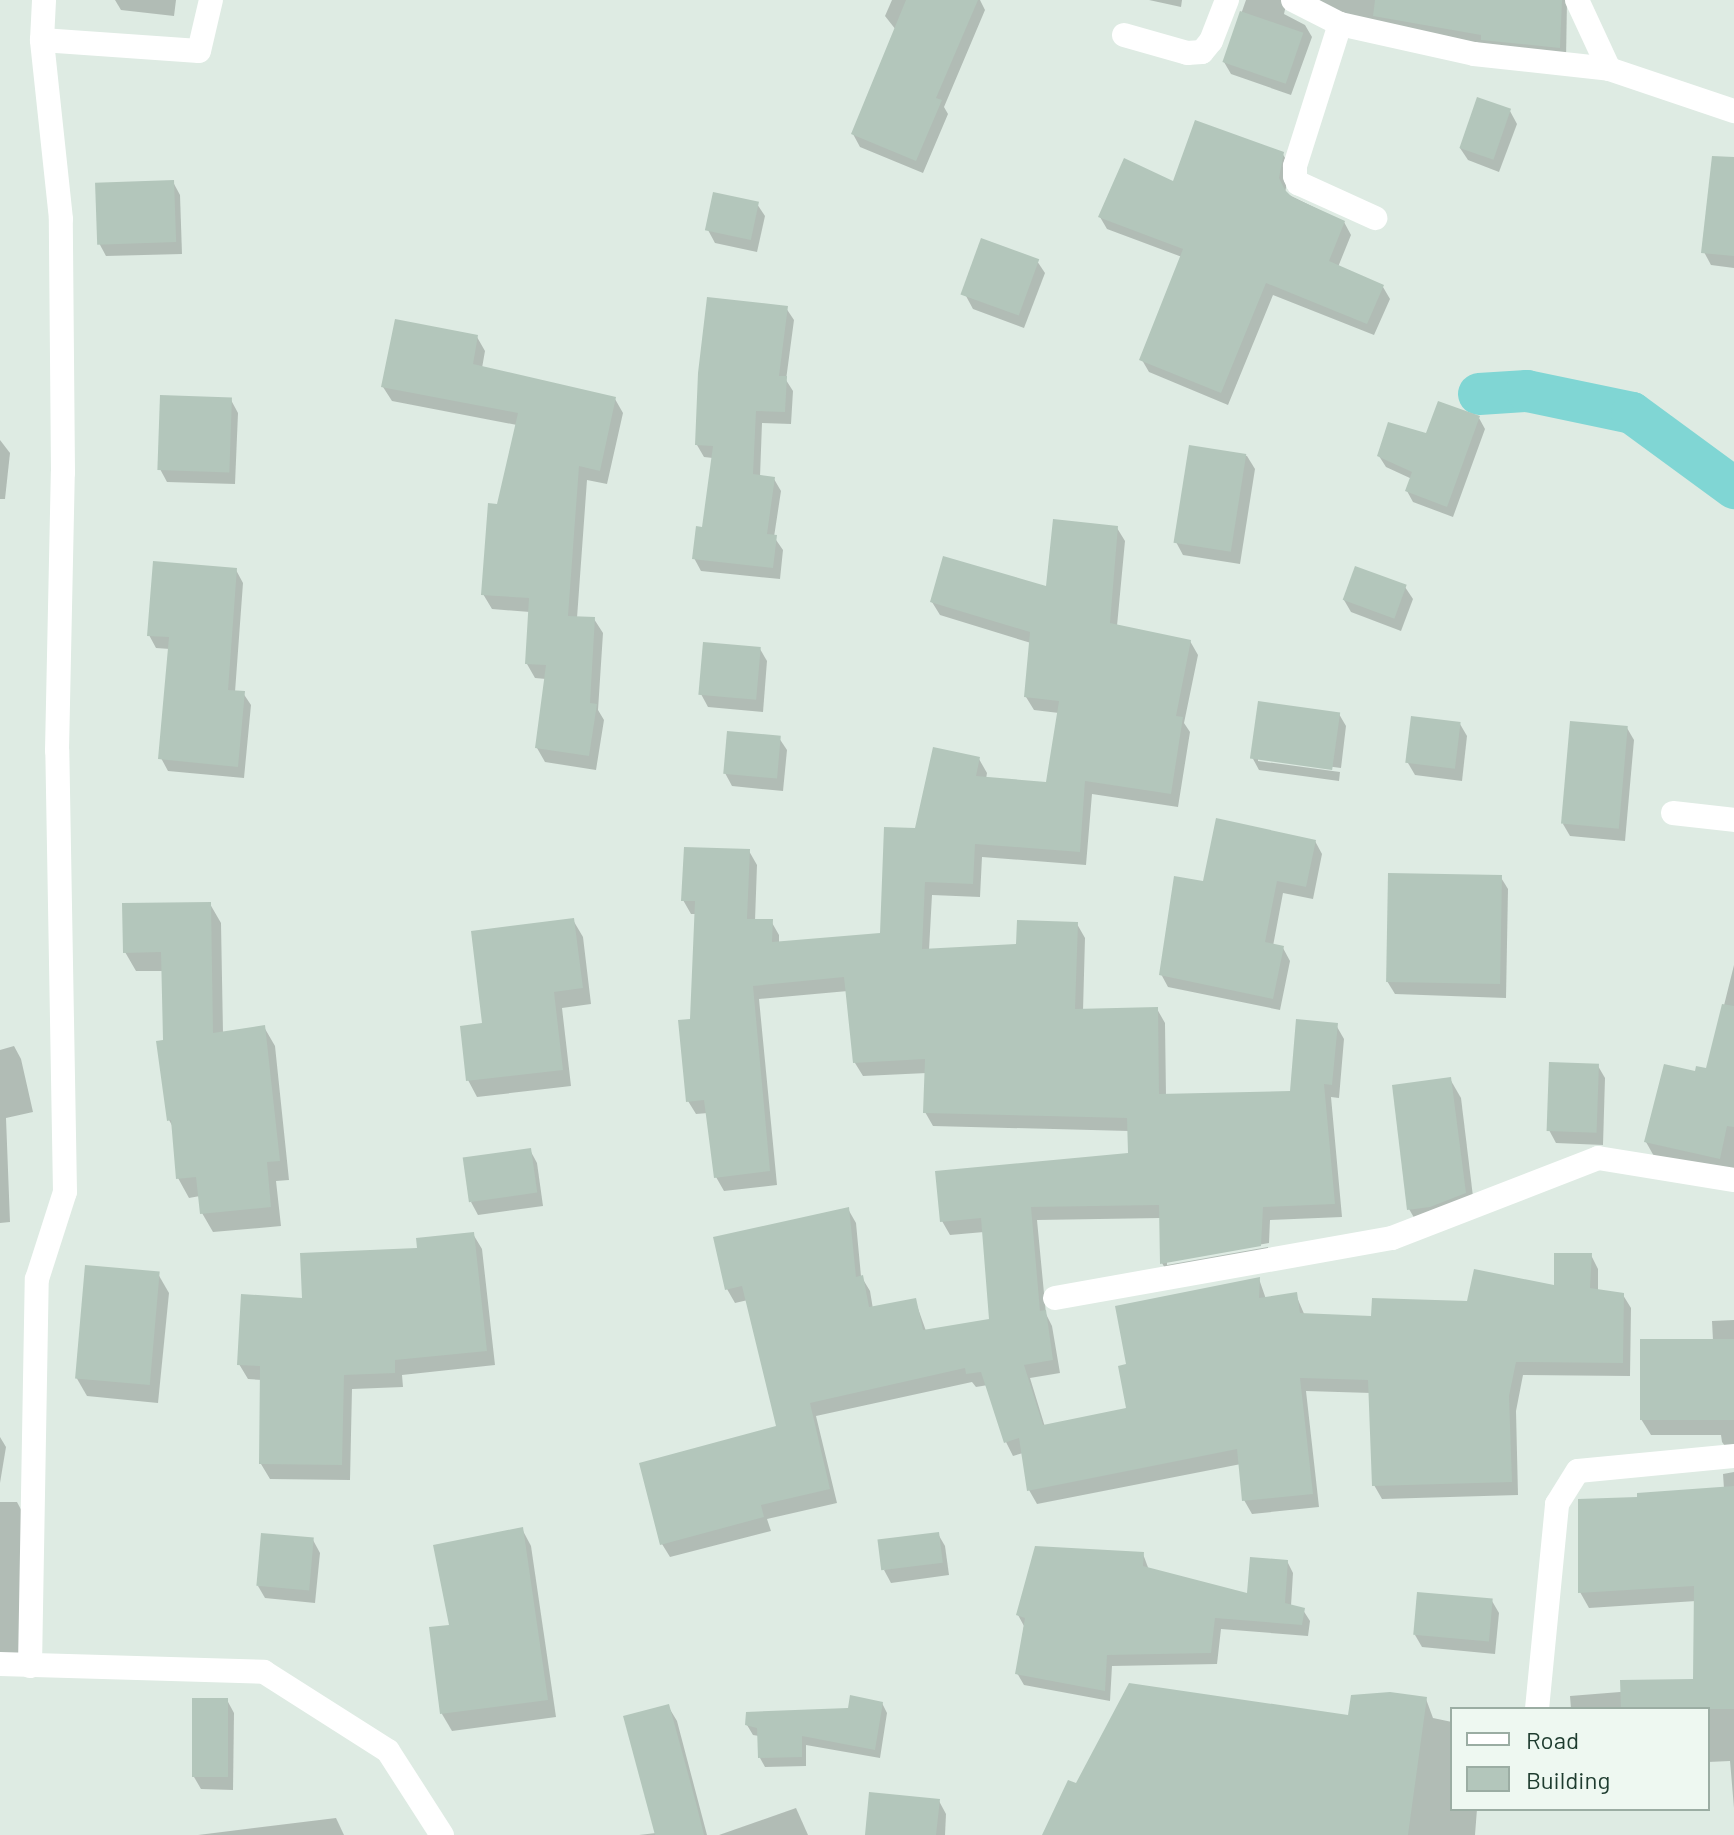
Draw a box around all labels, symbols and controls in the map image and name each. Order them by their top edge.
legend [1450,1707,1710,1811]
text: Road [1526,1725,1579,1754]
text: Building [1526,1765,1610,1794]

